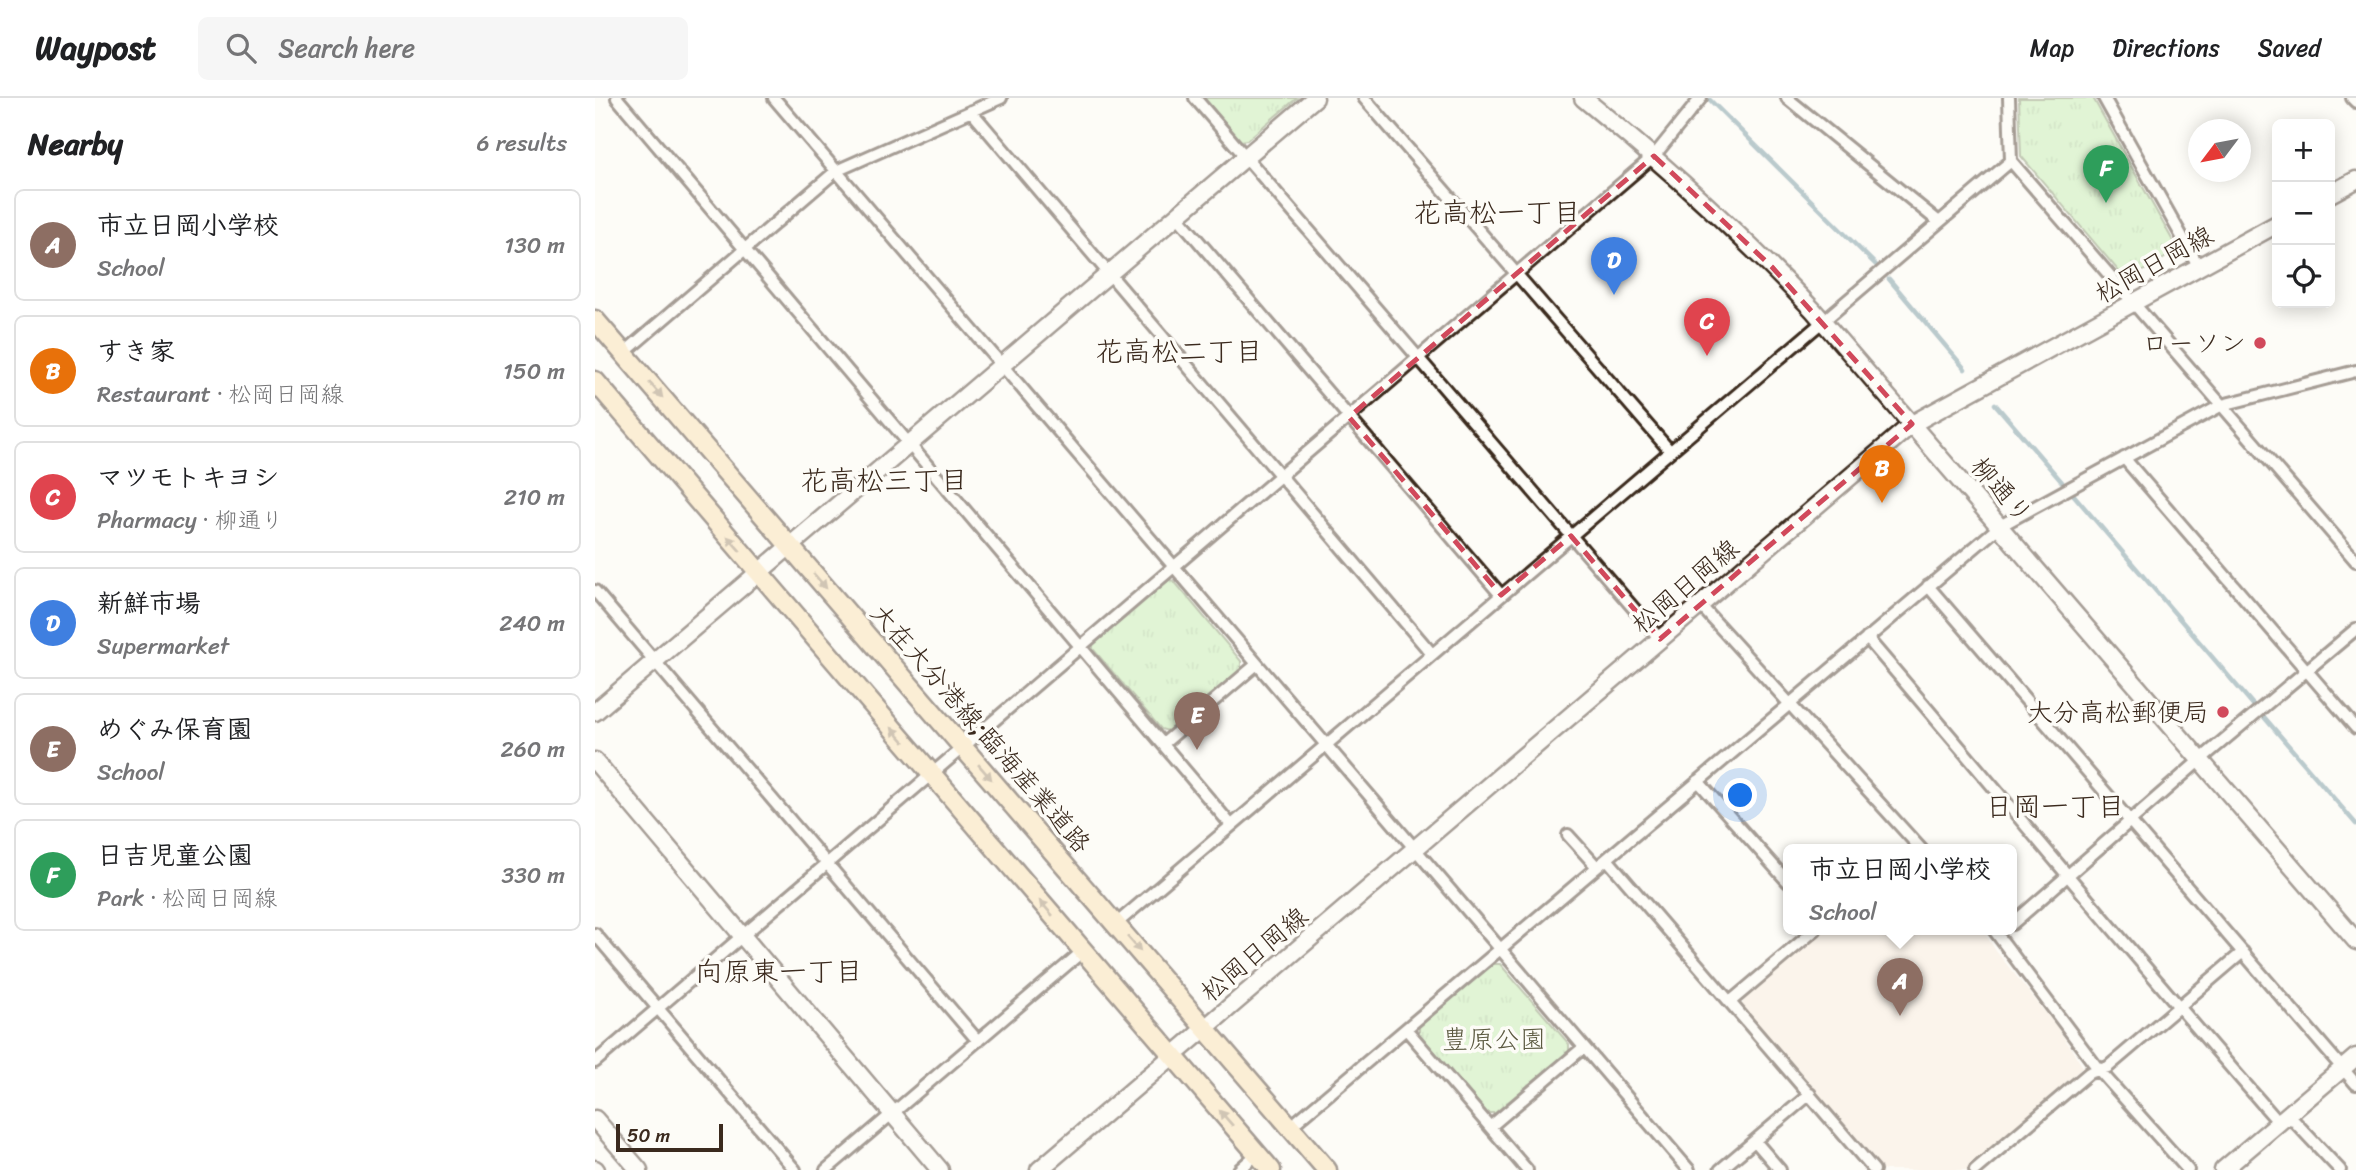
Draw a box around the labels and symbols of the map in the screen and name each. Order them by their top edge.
north arrow [2188,119,2251,182]
pin: F [2083,145,2129,203]
district label: 花高松一丁目 [1413,188,1581,237]
street label: 松岡日岡線 [2086,212,2222,316]
pin: D [1591,237,1637,295]
pin: C [1684,298,1730,356]
place label: ローソン [2142,320,2246,366]
district label: 花高松二丁目 [1095,327,1263,376]
marker: ローソン [2252,335,2268,351]
one-way arrow [648,381,664,399]
pin: B [1859,445,1905,503]
street label: 柳通り [1959,445,2045,535]
district label: 花高松三丁目 [800,456,968,505]
street label: 松岡日岡線 [1620,527,1750,645]
one-way arrow [727,535,742,553]
one-way arrow [812,573,827,590]
street label: 大在大分港線;臨海産業道路 [859,592,1103,864]
place label: 大分高松郵便局 [2027,689,2209,735]
pin: E [1174,692,1220,750]
marker: 大分高松郵便局 [2215,704,2231,720]
one-way arrow [891,727,906,744]
one-way arrow [977,764,992,781]
your location [1723,778,1757,812]
district label: 日岡一丁目 [1985,782,2125,831]
street label: 松岡日岡線 [1189,895,1319,1013]
one-way arrow [1038,899,1054,917]
one-way arrow [1126,935,1141,953]
district label: 向原東一丁目 [695,947,863,996]
pin: A [1877,958,1923,1016]
park label: 豊原公園 [1442,1016,1546,1062]
one-way arrow [1218,1109,1234,1127]
scale bar [616,1121,723,1153]

